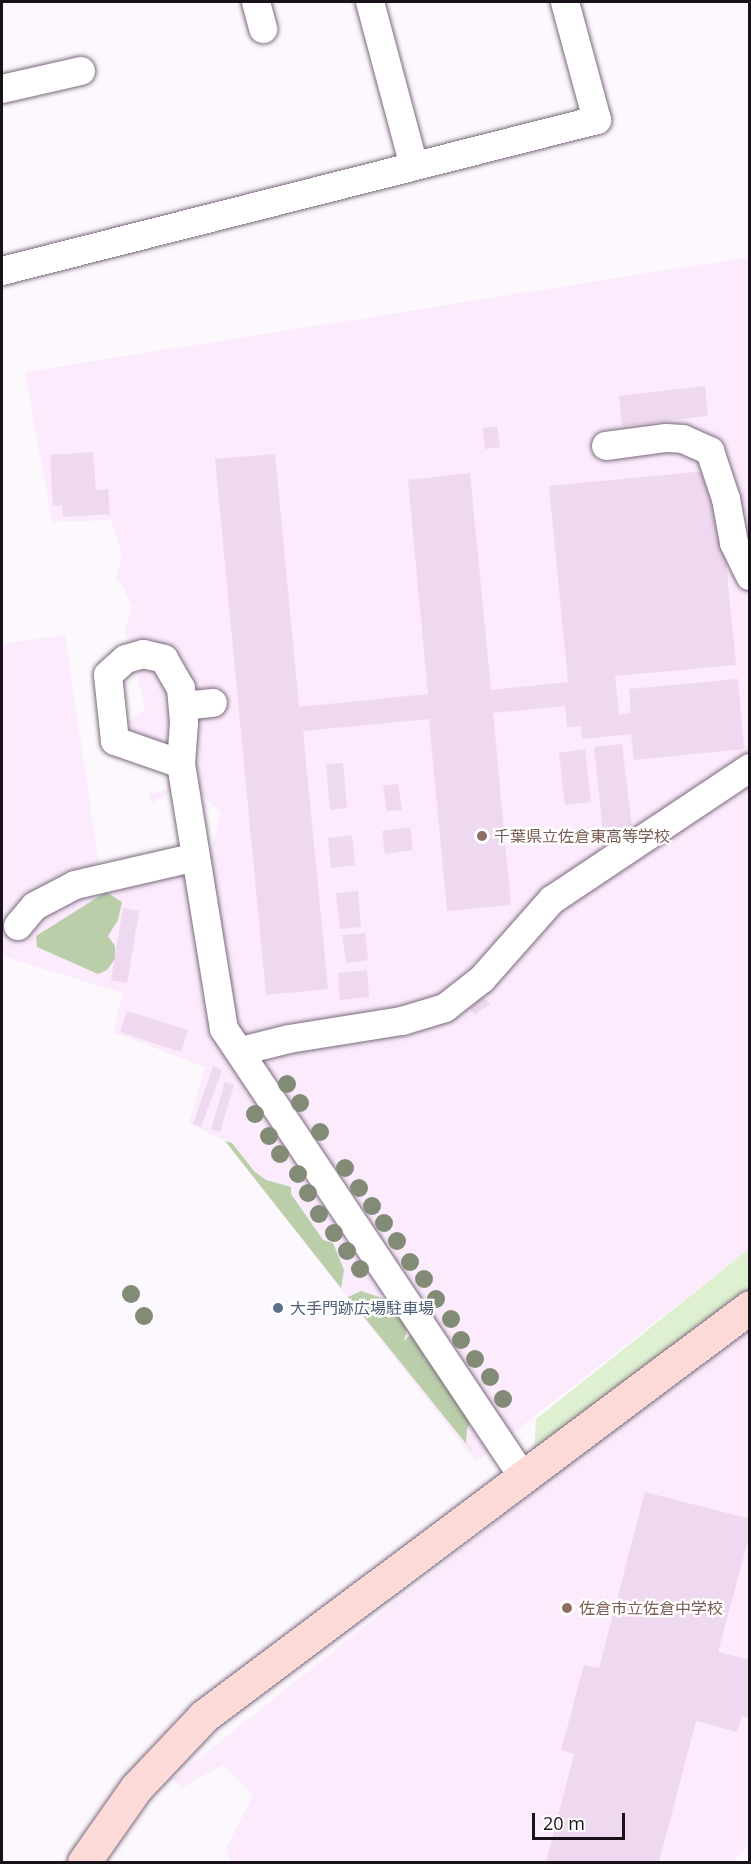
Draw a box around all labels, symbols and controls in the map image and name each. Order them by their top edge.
place label: 千葉県立佐倉東高等学校 [494,826,670,846]
marker: 千葉県立佐倉東高等学校 [475,829,489,843]
place label: 大手門跡広場駐車場 [290,1298,434,1318]
marker: 大手門跡広場駐車場 [271,1301,285,1315]
place label: 佐倉市立佐倉中学校 [579,1598,723,1618]
marker: 佐倉市立佐倉中学校 [560,1601,574,1615]
scale bar [535,1801,628,1839]
text: 20 m [543,1811,585,1835]

